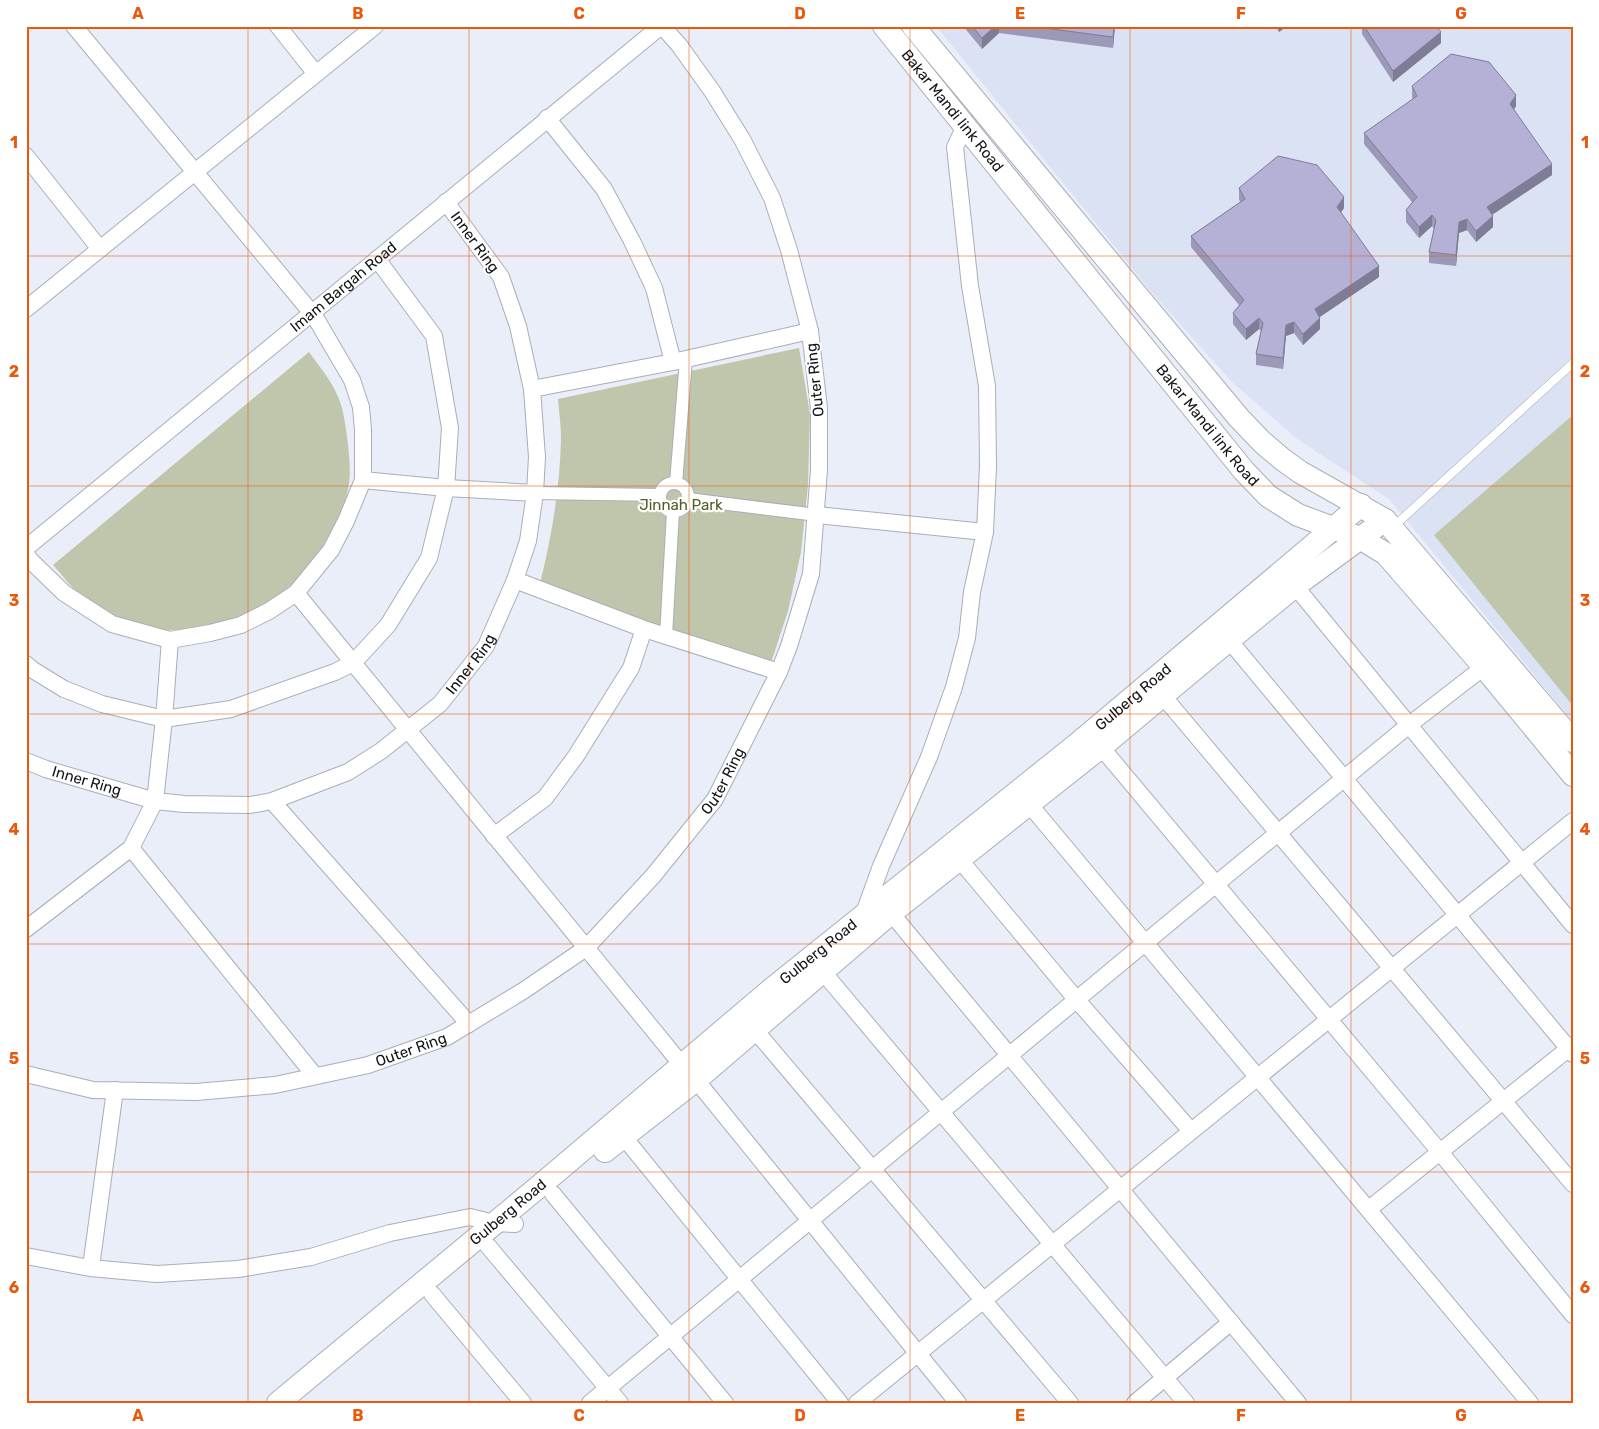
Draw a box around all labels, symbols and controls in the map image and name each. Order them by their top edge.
text: A [132,4,144,23]
text: B [352,4,364,23]
text: C [573,4,585,23]
text: D [794,4,806,23]
text: E [1015,4,1025,23]
text: F [1236,4,1246,23]
text: G [1455,4,1467,23]
street label: Bakar Mandi link Road [898,46,1007,176]
text: 1 [10,133,18,152]
text: 1 [1581,133,1589,152]
street label: Inner Ring [447,208,503,276]
street label: Imam Bargah Road [287,238,400,336]
street label: Outer Ring [802,342,828,418]
street label: Bakar Mandi link Road [1152,361,1263,490]
text: 2 [9,362,19,381]
text: 2 [1580,362,1590,381]
park label: Jinnah Park [639,496,723,514]
text: 3 [9,591,19,610]
text: 3 [1580,591,1590,610]
street label: Inner Ring [442,631,499,698]
street label: Gulberg Road [1091,660,1175,734]
street label: Outer Ring [697,744,748,818]
street label: Inner Ring [50,762,123,800]
text: 4 [9,820,20,839]
text: 4 [1580,820,1591,839]
street label: Gulberg Road [776,915,861,988]
street label: Outer Ring [373,1029,449,1071]
text: 5 [9,1049,19,1068]
text: 5 [1580,1049,1590,1068]
street label: Gulberg Road [466,1175,550,1249]
text: 6 [9,1278,19,1297]
text: 6 [1580,1278,1590,1297]
text: A [132,1406,144,1425]
text: B [352,1406,364,1425]
text: C [573,1406,585,1425]
text: D [794,1406,806,1425]
text: E [1015,1406,1025,1425]
text: F [1236,1406,1246,1425]
text: G [1455,1406,1467,1425]

